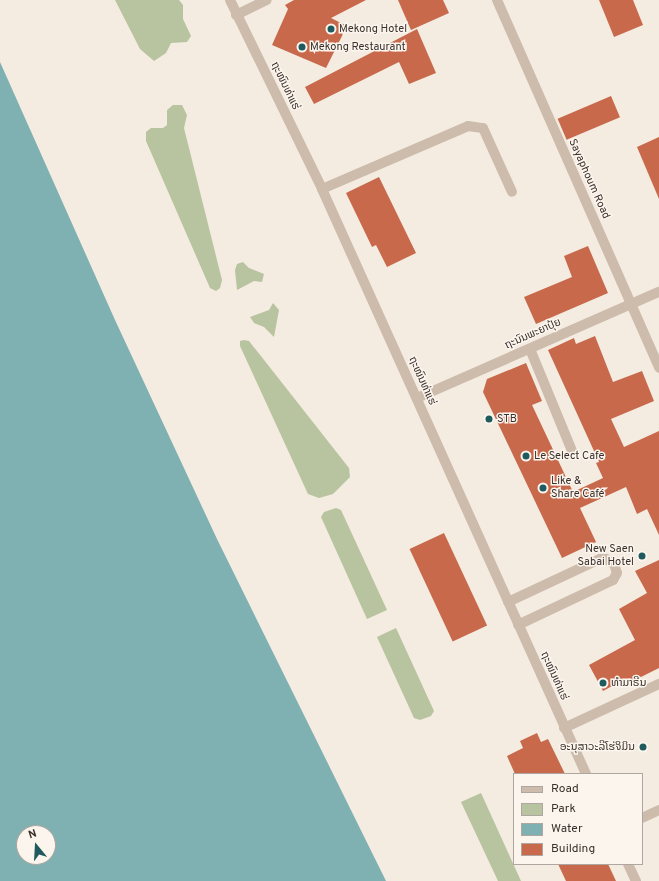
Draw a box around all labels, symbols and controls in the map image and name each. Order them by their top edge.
place label: Mekong Hotel [339,22,407,36]
marker: Mekong Hotel [326,24,336,34]
place label: Mekong Restaurant [310,40,406,54]
marker: Mekong Restaurant [297,42,307,52]
street label: ຖະໜົນທ່າແຮ່ [268,60,302,112]
street label: Sayaphoum Road [565,137,613,221]
street label: ຖະນົນພະຍາປຸ້ຍ [503,316,563,352]
street label: ຖະໜົນທ່າແຮ່ [405,354,439,408]
place label: STB [497,412,517,426]
marker: STB [484,414,494,424]
place label: Le Select Cafe [534,449,604,463]
marker: Le Select Cafe [521,451,531,461]
place label: Like & Share Café [551,475,604,501]
marker: Like & Share Café [538,483,548,493]
place label: New Saen Sabai Hotel [578,543,634,569]
marker: New Saen Sabai Hotel [637,551,647,561]
street label: ຖະໜົນທ່າແຮ່ [537,649,571,703]
place label: ທຳມາຣີນ [611,676,646,690]
marker: ທຳມາຣີນ [598,678,608,688]
place label: ອະນຸສາວະລີໂຮ່ຈິມິນ [560,740,635,754]
marker: ອະນຸສາວະລີໂຮ່ຈິມິນ [638,742,648,752]
legend [513,773,643,865]
text: Road [551,781,579,797]
text: Park [551,801,576,817]
text: Water [551,821,583,837]
north arrow [16,825,56,865]
text: N [27,827,39,842]
text: Building [551,841,595,857]

